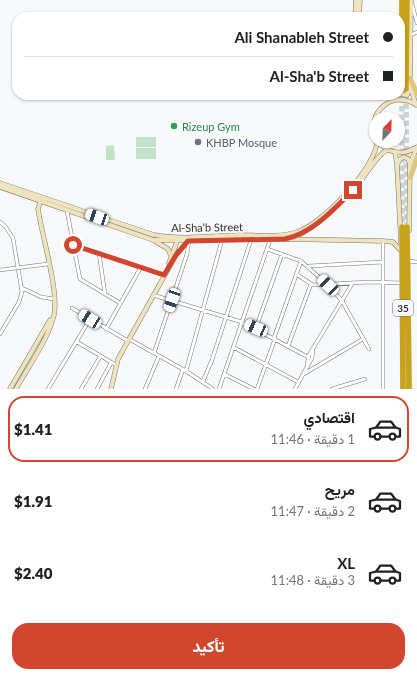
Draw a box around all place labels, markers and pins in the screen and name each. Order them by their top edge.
place label: Rizeup Gym [182,120,240,133]
marker: Rizeup Gym [169,121,179,131]
place label: KHBP Mosque [206,136,277,149]
marker: KHBP Mosque [193,137,203,147]

